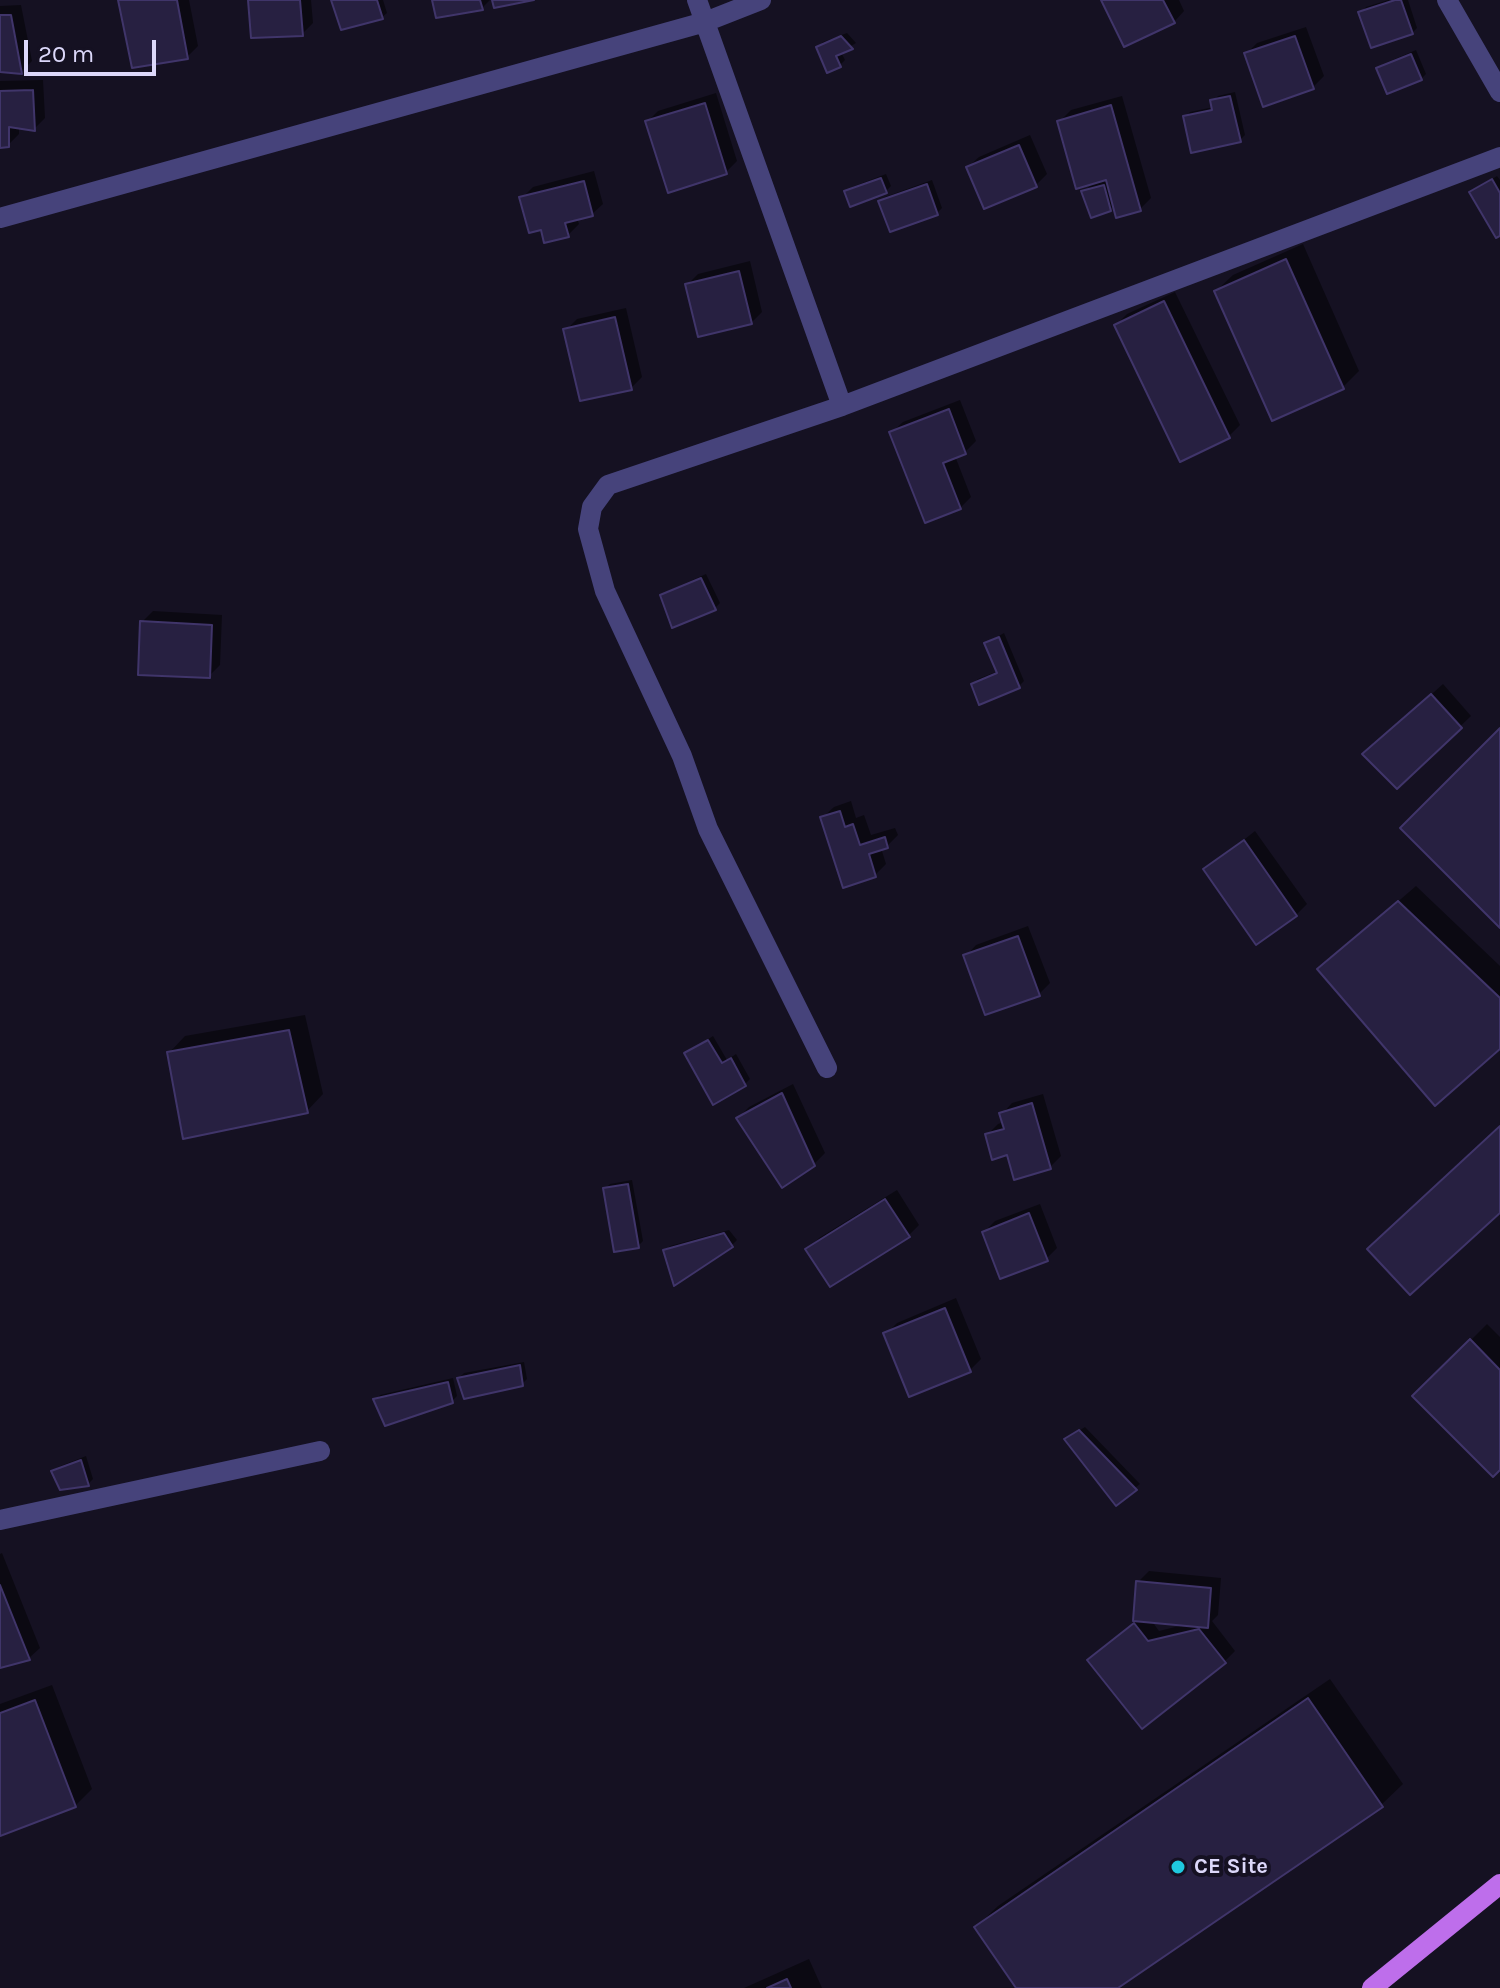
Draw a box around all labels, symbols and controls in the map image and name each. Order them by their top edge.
scale bar [28,24,160,74]
text: 20 m [38,40,94,68]
place label: CE Site [1194,1854,1268,1880]
marker: CE Site [1169,1858,1187,1876]

